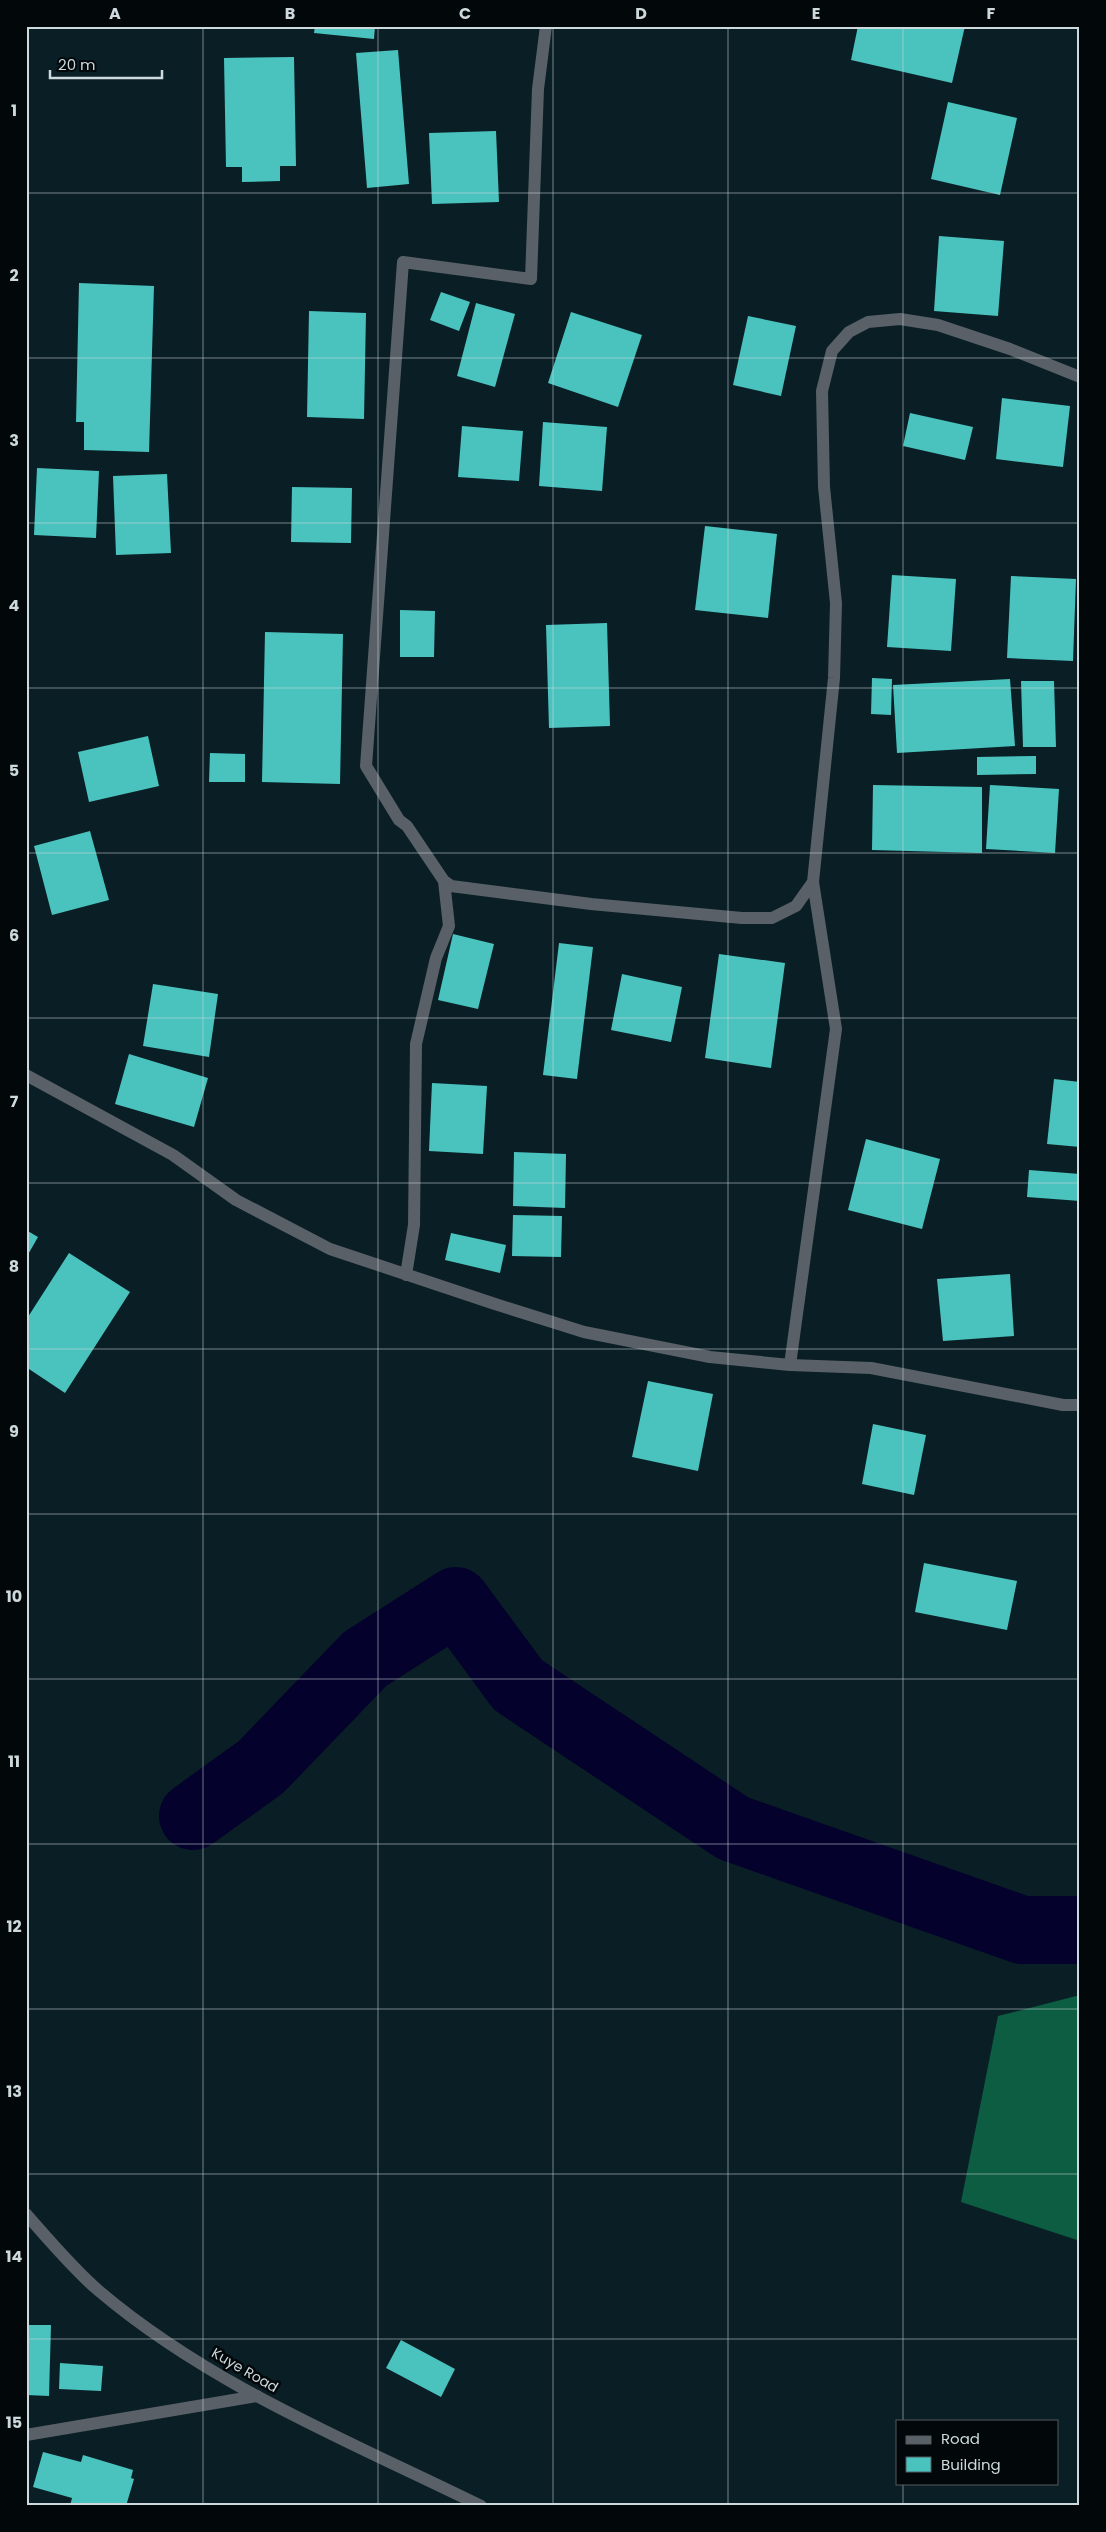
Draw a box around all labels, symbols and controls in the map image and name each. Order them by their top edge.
text: A [109,2,121,25]
text: B [285,2,295,25]
text: C [459,2,471,25]
text: D [635,2,647,25]
text: E [812,2,820,25]
text: F [987,2,996,25]
scale bar [50,48,162,80]
text: 20 m [58,54,96,75]
text: 1 [11,99,17,122]
text: 2 [9,264,19,287]
text: 3 [9,429,19,452]
text: 4 [9,594,20,617]
text: 5 [9,759,19,782]
text: 6 [9,924,19,947]
text: 7 [10,1090,19,1113]
text: 8 [9,1255,19,1278]
text: 9 [9,1420,19,1443]
text: 10 [6,1585,22,1608]
text: 11 [8,1750,20,1773]
text: 12 [6,1915,22,1938]
text: 13 [6,2080,22,2103]
text: 14 [6,2245,23,2268]
street label: Kuye Road [208,2343,282,2397]
text: 15 [6,2411,22,2434]
legend [896,2420,1058,2484]
text: Road [941,2428,980,2449]
text: Building [941,2454,1001,2475]

